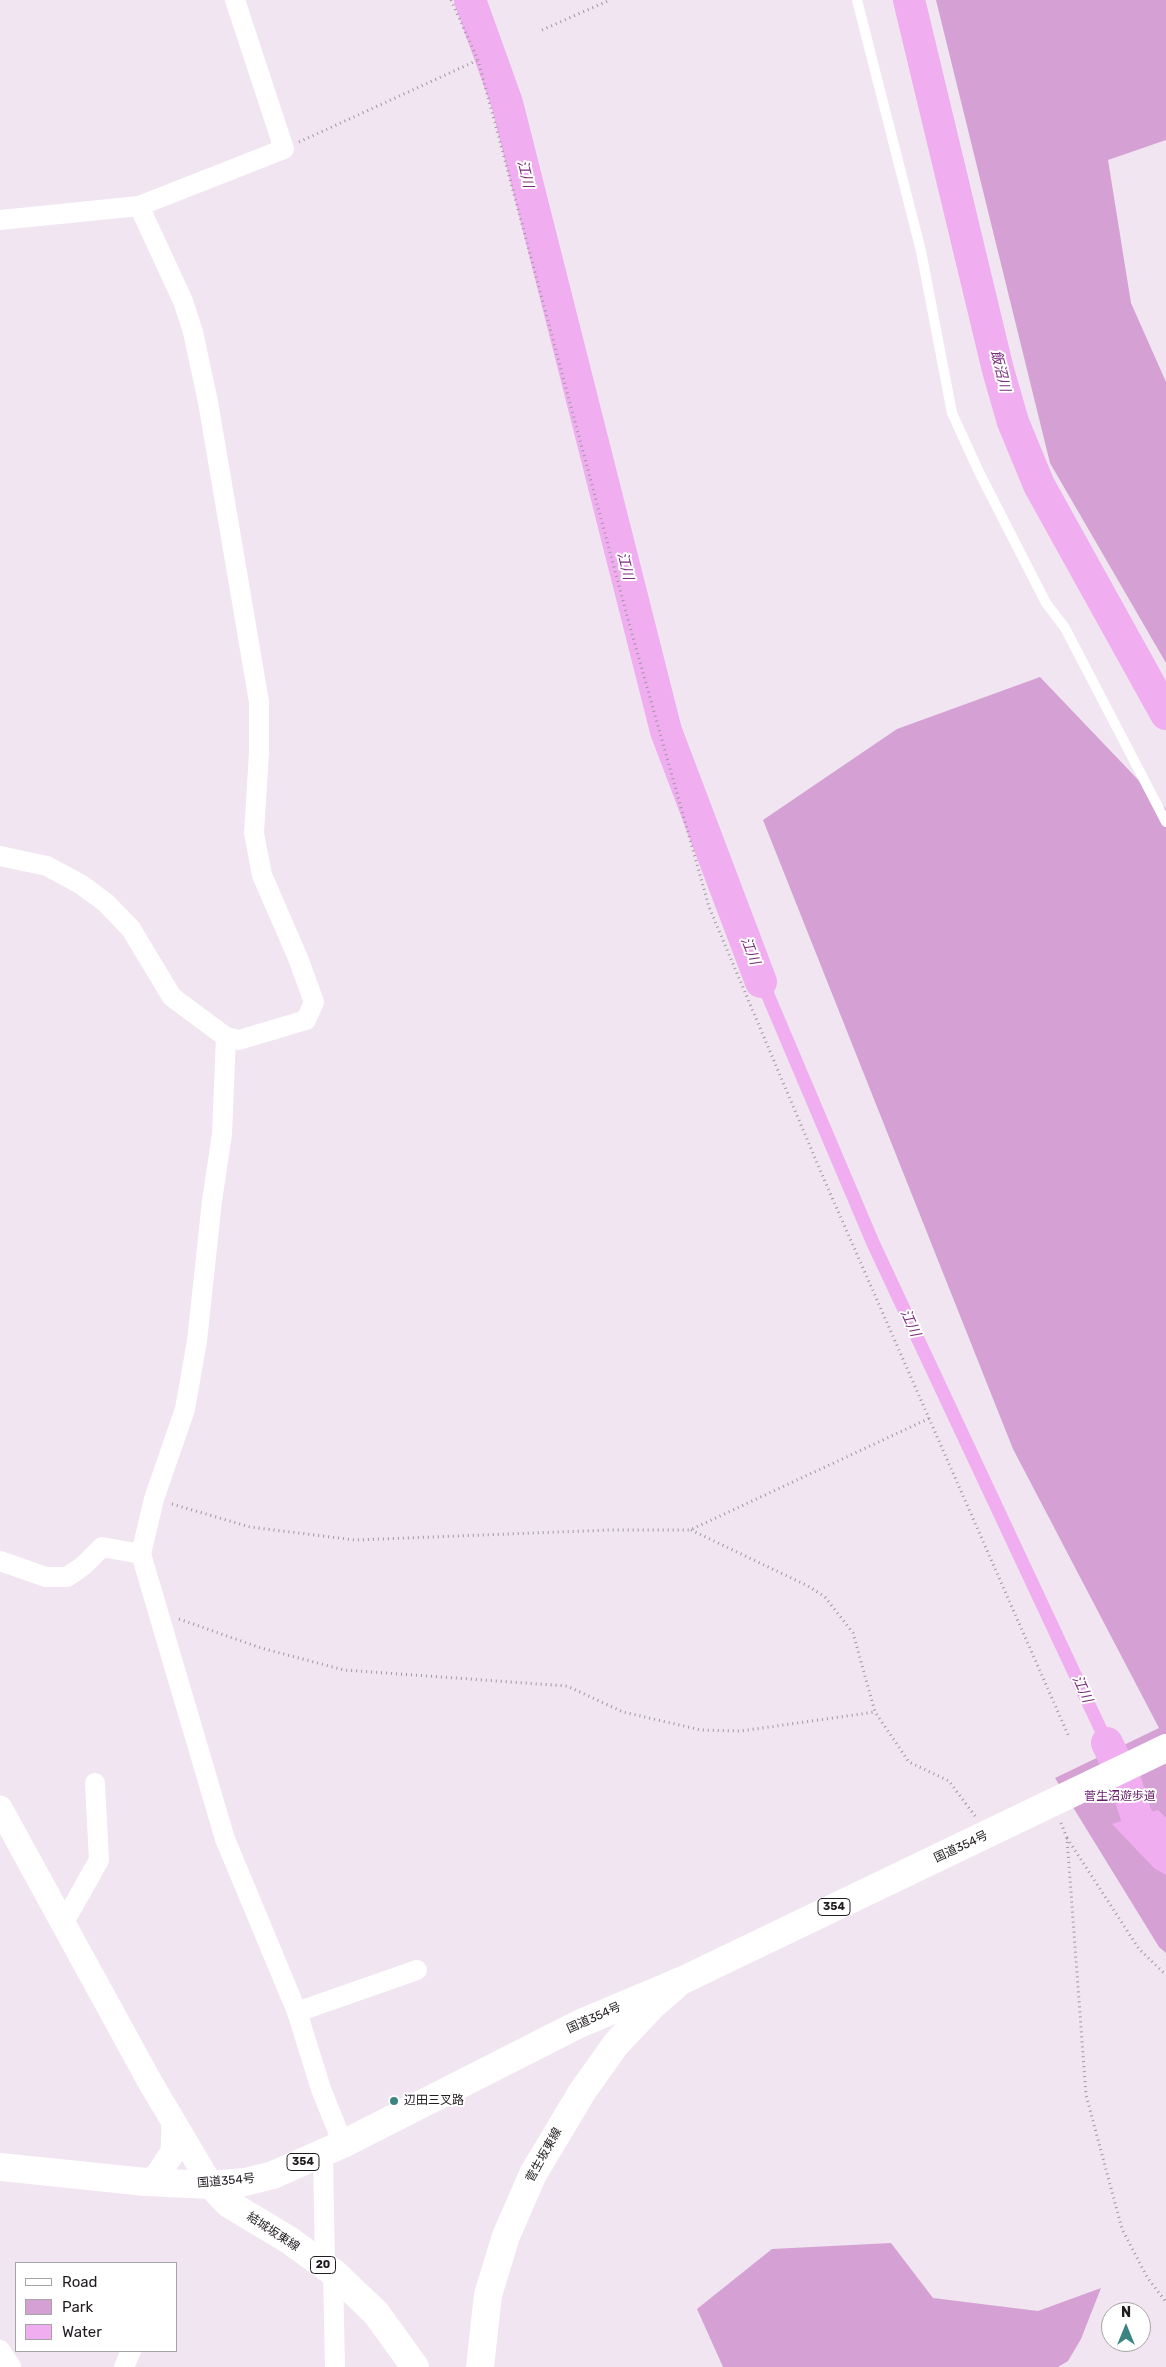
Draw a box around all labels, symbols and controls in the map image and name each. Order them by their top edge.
water label: 江川 [513,158,537,190]
water label: 飯沼川 [987,349,1013,393]
water label: 江川 [613,550,637,582]
water label: 江川 [737,935,763,967]
water label: 江川 [896,1307,924,1339]
water label: 江川 [1068,1673,1096,1705]
park label: 菅生沼遊歩道 [1084,1790,1156,1804]
street label: 国道354号 [932,1828,990,1866]
road number: 354 [818,1898,850,1915]
street label: 国道354号 [565,2000,623,2036]
place label: 辺田三叉路 [404,2094,464,2108]
marker: 辺田三叉路 [388,2095,400,2107]
street label: 菅生坂東線 [523,2125,565,2185]
road number: 354 [287,2154,319,2170]
street label: 国道354号 [197,2171,255,2191]
street label: 結城坂東線 [244,2210,302,2254]
road number: 20 [310,2256,336,2274]
legend [15,2262,178,2352]
text: Road [62,2273,98,2291]
text: Park [62,2298,93,2316]
north arrow [1101,2302,1151,2352]
text: N [1121,2304,1131,2321]
text: Water [62,2323,102,2341]

